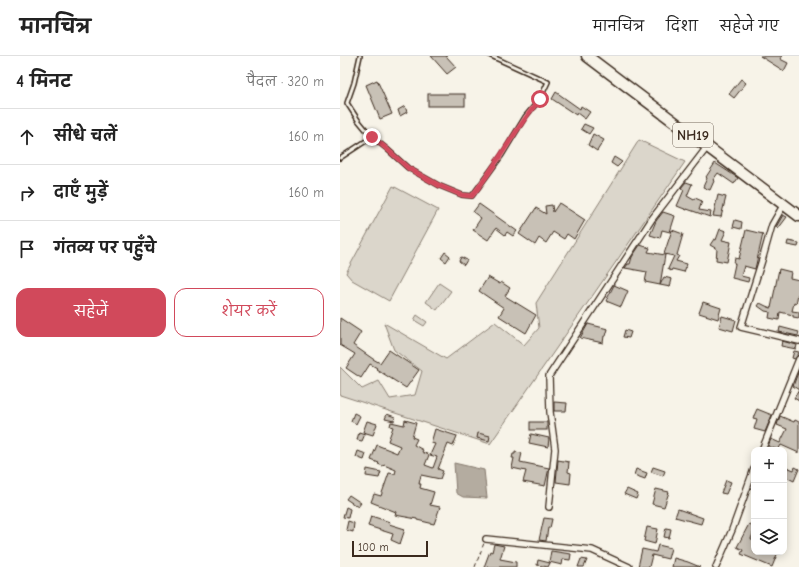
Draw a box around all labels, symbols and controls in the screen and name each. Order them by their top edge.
text: मानचित्र [20,16,91,38]
text: मानचित्र [593,18,644,35]
text: दिशा [666,18,698,35]
text: सहेजे गए [720,18,779,35]
text: 4 मिनट [16,72,71,91]
text: पैदल · 320 m [247,74,324,89]
route start [531,90,549,108]
road number: NH19 [673,123,713,147]
icon: ahead [16,126,38,148]
text: सीधे चलें [54,127,117,145]
route end [363,128,381,146]
text: 160 m [289,129,324,144]
icon: right [16,182,38,204]
text: दाएँ मुड़ें [54,183,108,201]
text: 160 m [289,185,324,200]
icon: arrive [16,238,38,260]
text: गंतव्य पर पहुँचे [54,239,156,257]
button: सहेजें [16,288,166,337]
button: शेयर करें [174,288,324,337]
map controls [751,447,787,555]
button: + [751,447,787,483]
button: − [751,483,787,519]
button: layers [751,519,787,555]
scale bar [352,539,428,558]
text: 100 m [358,541,389,554]

